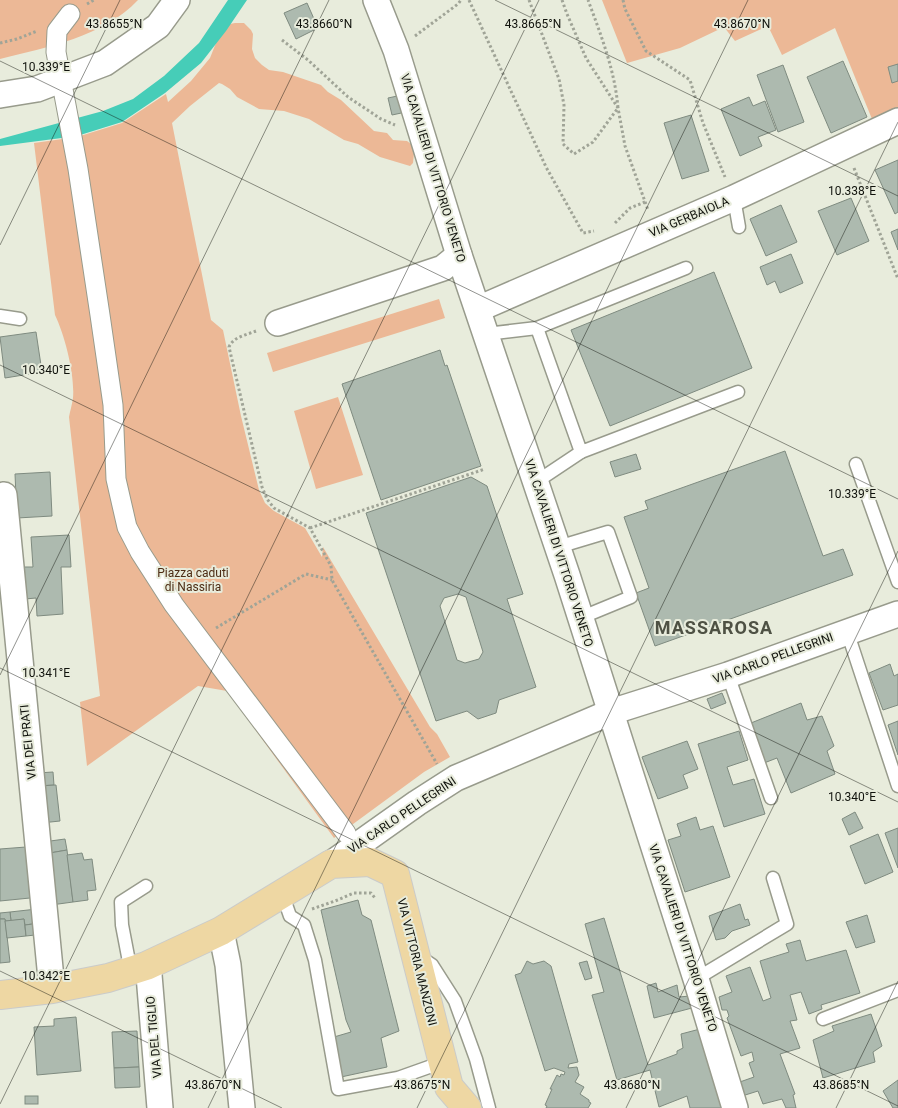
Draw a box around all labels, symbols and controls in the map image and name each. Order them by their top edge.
text: 43.8655°N [86,17,142,31]
text: 43.8660°N [296,17,352,31]
text: 43.8665°N [505,17,561,31]
text: 43.8670°N [714,17,770,31]
text: 10.339°E [22,60,70,74]
street label: VIA CAVALIERI DI VITTORIO VENETO [398,72,468,264]
text: 10.338°E [828,184,876,198]
street label: VIA GERBAIOLA [647,194,731,240]
text: 10.340°E [22,363,70,377]
street label: VIA CAVALIERI DI VITTORIO VENETO [522,457,596,649]
text: 10.339°E [828,487,876,501]
park label: Piazza caduti di Nassiria [157,566,229,594]
district label: MASSAROSA [655,617,773,638]
street label: VIA CARLO PELLEGRINI [711,630,835,686]
text: 10.341°E [22,666,70,680]
street label: VIA DEI PRATI [17,704,39,780]
street label: VIA CARLO PELLEGRINI [345,774,459,856]
text: 10.340°E [828,790,876,804]
street label: VIA CAVALIERI DI VITTORIO VENETO [646,842,720,1034]
street label: VIA VITTORIA MANZONI [394,897,440,1027]
text: 10.342°E [22,969,70,983]
street label: VIA DEL TIGLIO [143,995,165,1079]
text: 43.8670°N [185,1078,241,1092]
text: 43.8675°N [394,1078,450,1092]
text: 43.8680°N [604,1078,660,1092]
text: 43.8685°N [813,1078,869,1092]

